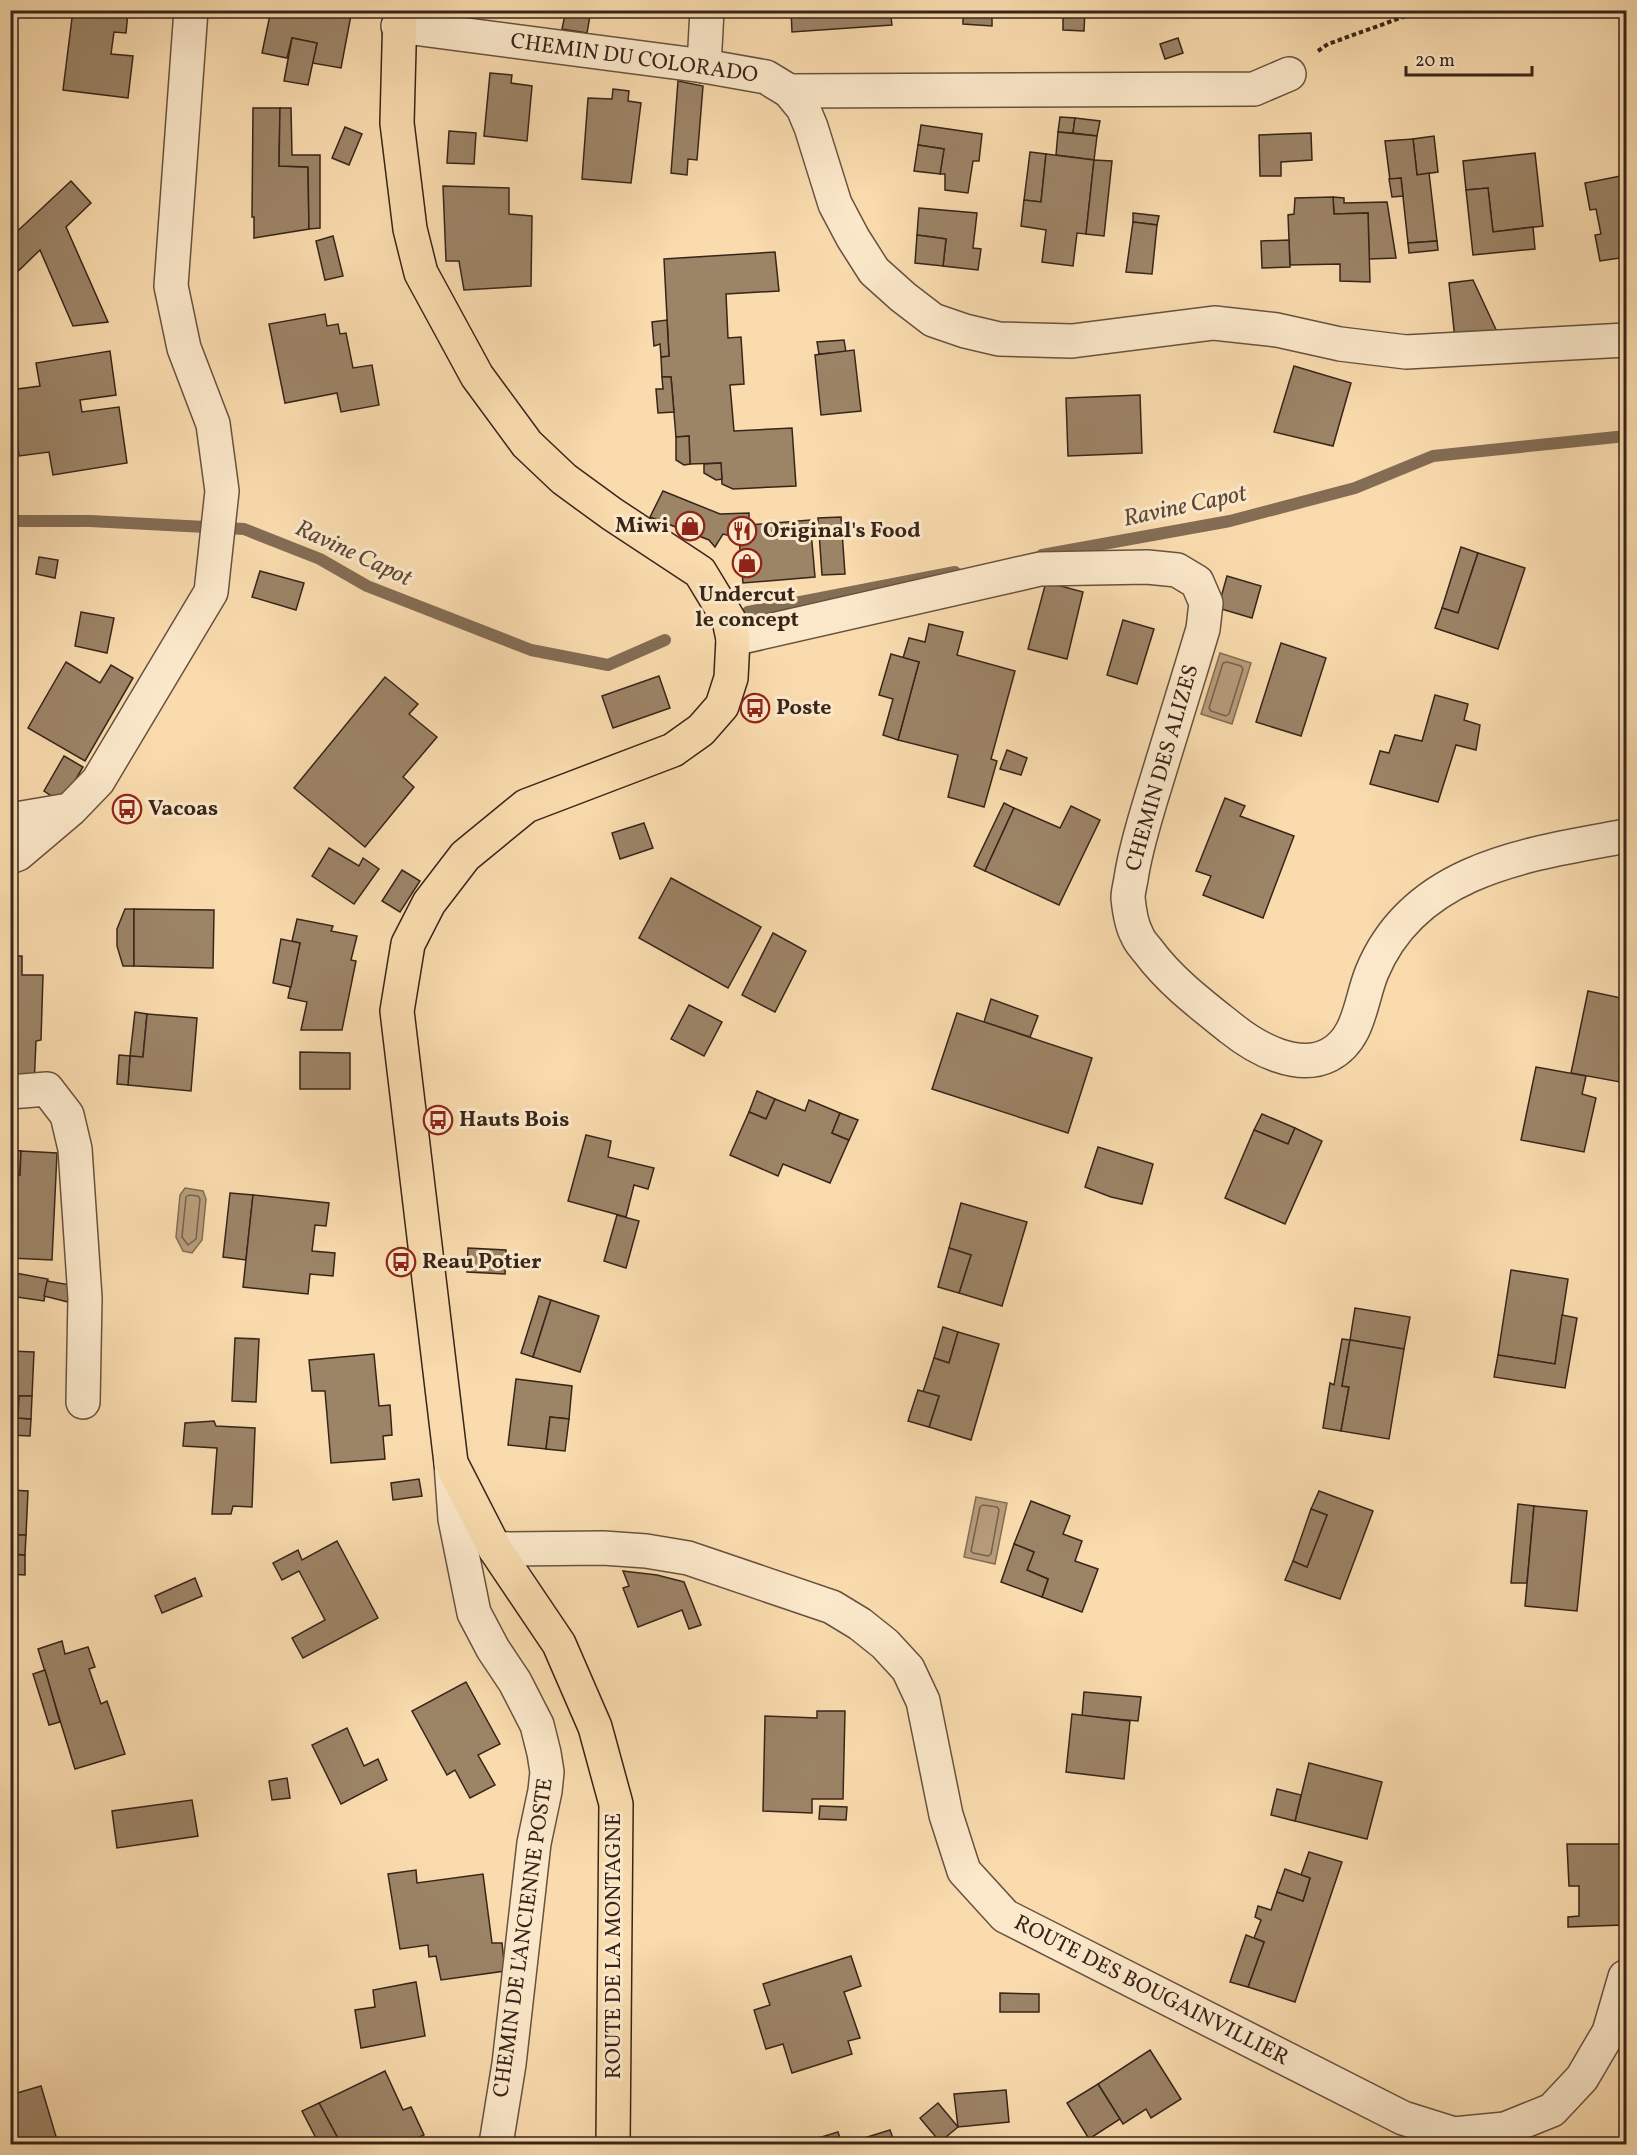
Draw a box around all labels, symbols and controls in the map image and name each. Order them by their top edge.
street label: CHEMIN DU COLORADO [508,26,760,92]
scale bar [1406,39,1532,77]
text: 20 m [1415,49,1455,74]
water label: Ravine Capot [1120,477,1251,537]
shop icon: Miwi [674,510,706,542]
place label: Miwi [615,511,669,542]
water label: Ravine Capot [289,512,418,596]
restaurant icon: Original's Food [726,515,758,547]
place label: Original's Food [763,516,921,547]
shop icon: Undercut le concept [731,547,763,579]
place label: Undercut le concept [695,580,799,636]
street label: CHEMIN DES ALIZES [1119,661,1207,875]
bus stop icon: Poste [739,692,771,724]
place label: Poste [776,693,832,724]
bus stop icon: Vacoas [111,793,143,825]
place label: Vacoas [148,794,218,825]
bus stop icon: Hauts Bois [422,1104,454,1136]
place label: Hauts Bois [459,1105,569,1136]
bus stop icon: Reau Potier [385,1246,417,1278]
place label: Reau Potier [422,1247,542,1278]
street label: CHEMIN DE L'ANCIENNE POSTE [486,1776,562,2100]
street label: ROUTE DE LA MONTAGNE [599,1813,630,2079]
street label: ROUTE DES BOUGAINVILLIER [1008,1908,1294,2074]

